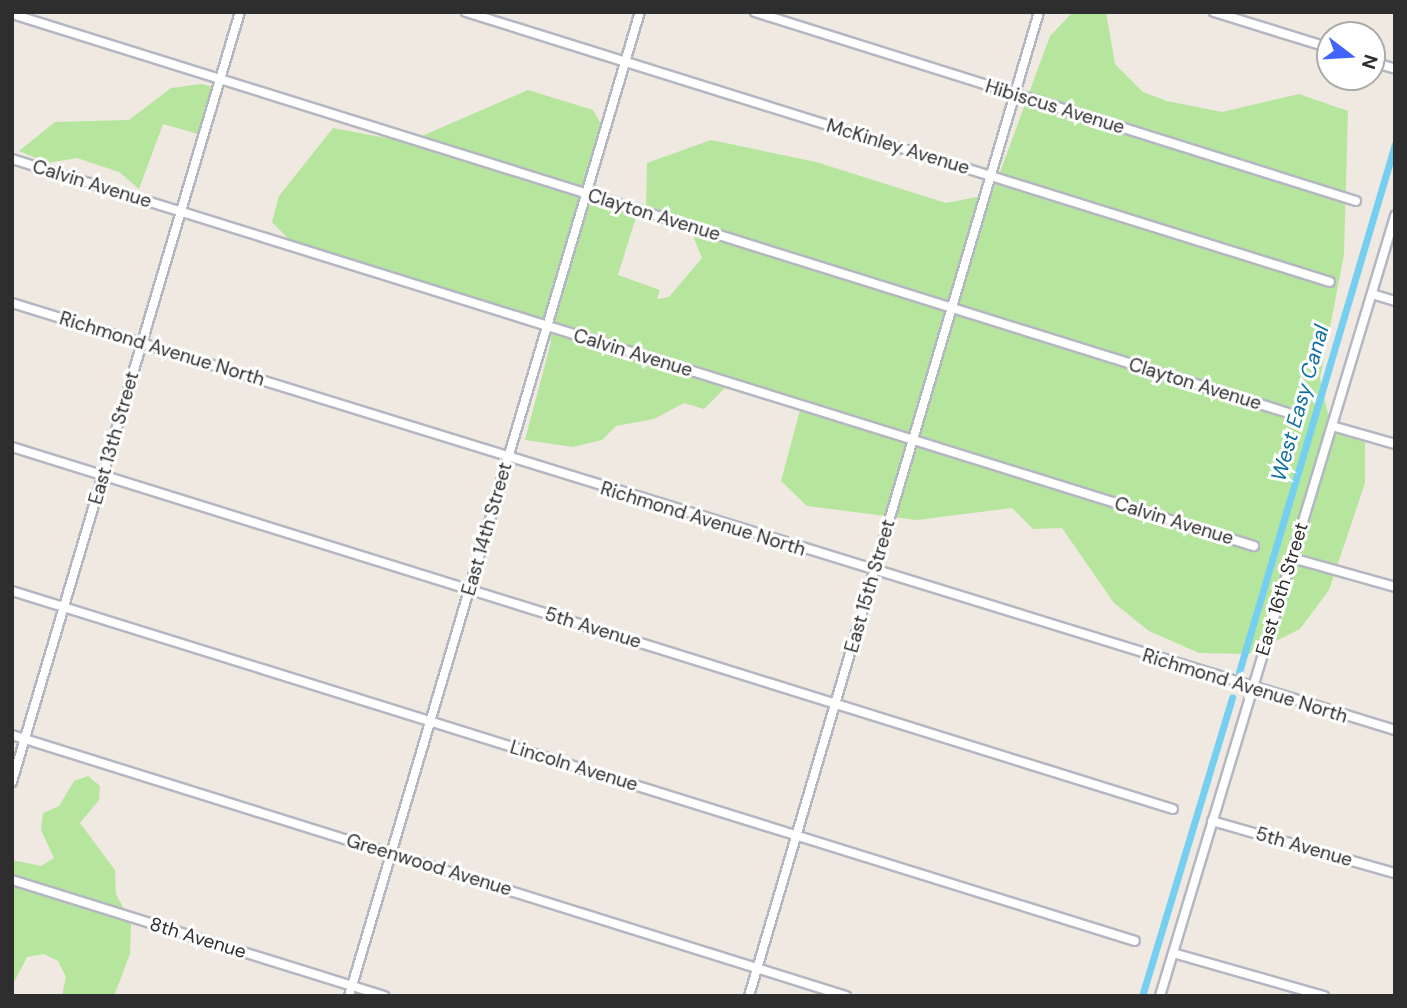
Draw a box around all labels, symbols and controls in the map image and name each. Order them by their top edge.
north arrow [1316,21,1386,91]
text: N [1356,51,1384,72]
street label: Hibiscus Avenue [983,75,1127,139]
street label: McKinley Avenue [824,114,972,180]
street label: Calvin Avenue [30,155,154,213]
street label: Clayton Avenue [585,184,723,246]
street label: Richmond Avenue North [57,307,267,391]
water label: West Easy Canal [1266,322,1334,484]
street label: Calvin Avenue [571,324,695,382]
street label: Clayton Avenue [1126,353,1264,415]
street label: East 13th Street [84,369,144,507]
street label: East 14th Street [457,460,517,598]
street label: Richmond Avenue North [598,477,808,561]
street label: Calvin Avenue [1112,492,1236,550]
street label: East 15th Street [840,517,900,655]
street label: East 16th Street [1251,520,1313,658]
street label: 5th Avenue [542,603,644,653]
street label: Richmond Avenue North [1140,644,1350,728]
street label: Lincoln Avenue [507,736,641,796]
street label: 5th Avenue [1253,822,1355,872]
street label: Greenwood Avenue [344,829,514,901]
street label: 8th Avenue [147,913,249,963]

